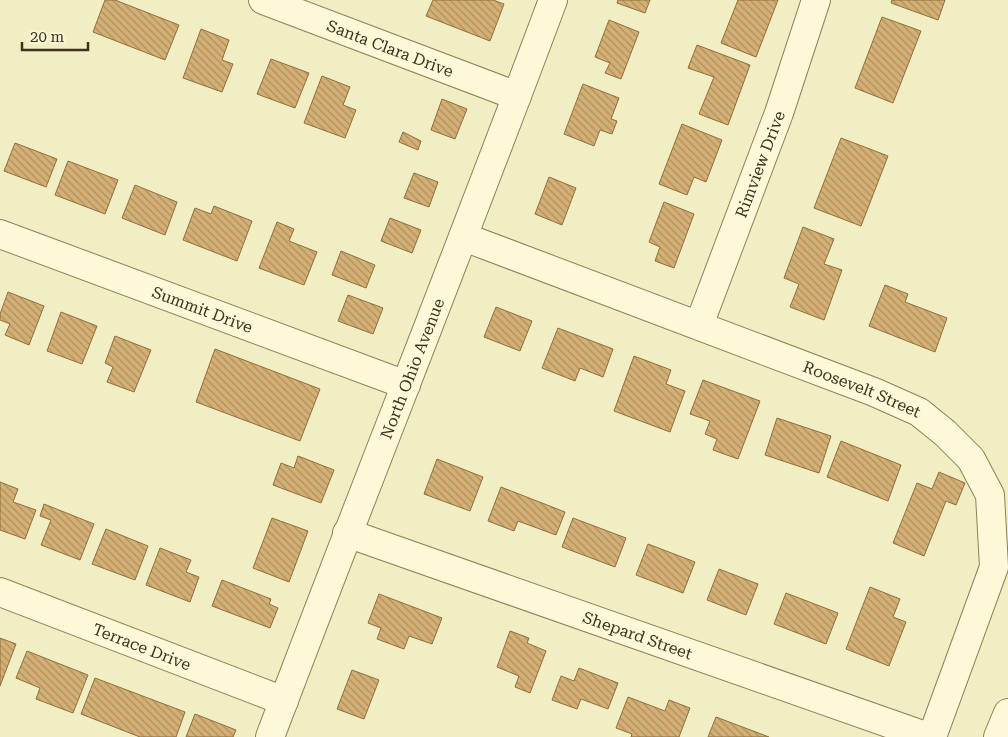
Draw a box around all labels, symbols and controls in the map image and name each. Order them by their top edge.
street label: Santa Clara Drive [324,16,456,81]
scale bar [22,20,89,52]
text: 20 m [30,28,65,46]
street label: Rimview Drive [731,108,789,220]
street label: Summit Drive [149,282,256,337]
street label: North Ohio Avenue [376,295,448,441]
street label: Roosevelt Street [801,357,924,421]
street label: Shepard Street [580,607,695,663]
street label: Terrace Drive [90,619,194,674]

